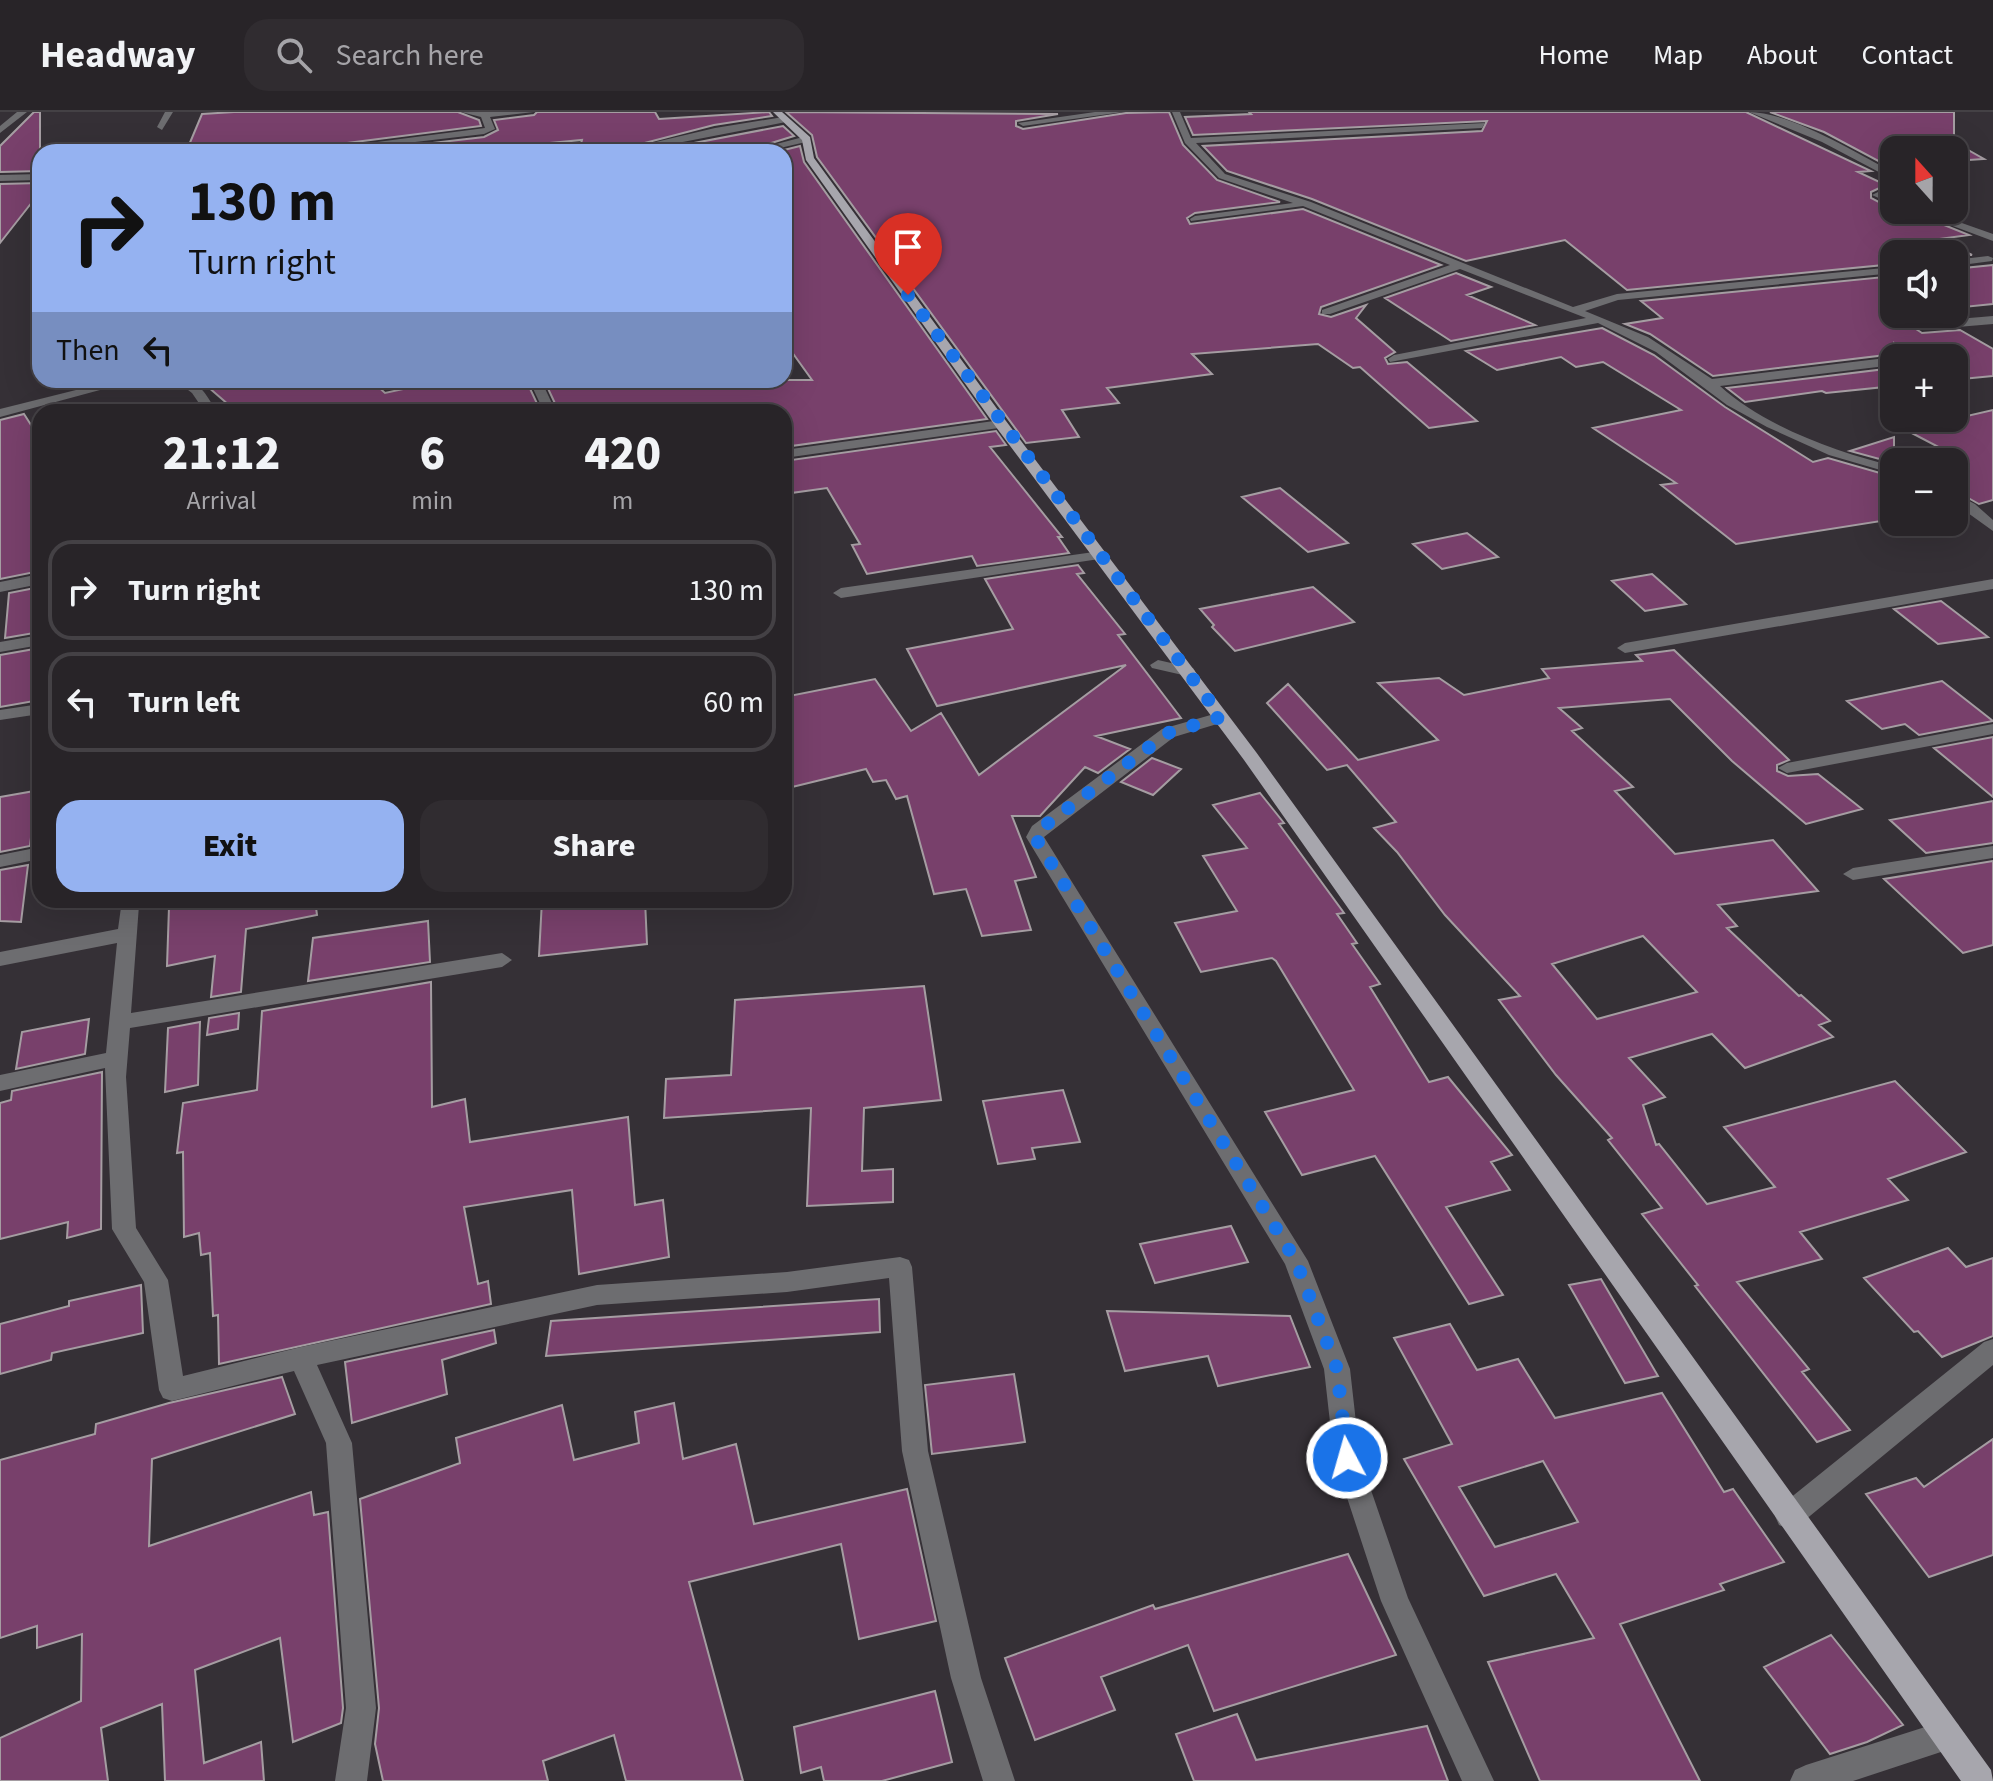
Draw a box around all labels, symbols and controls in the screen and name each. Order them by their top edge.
search box [244,19,804,91]
text: Headway [40,28,196,82]
icon: search [272,33,316,77]
text: Search here [336,34,484,77]
text: Home [1538,35,1609,75]
text: Map [1653,35,1703,75]
text: About [1747,35,1818,75]
text: Contact [1862,35,1953,75]
north arrow [1880,136,1968,224]
map controls [1880,136,1968,536]
text: 130 m [188,163,336,242]
icon: right [56,176,160,280]
pin [874,213,942,295]
icon: arrive [886,225,930,269]
text: Turn right [188,237,336,288]
button: sound [1880,240,1968,328]
icon: left [136,328,180,372]
text: Then [56,329,120,372]
button: + [1880,344,1968,432]
text: 21:12 [163,420,280,488]
text: 6 [419,420,445,488]
text: 420 [584,420,661,488]
button: − [1880,448,1968,536]
text: Arrival [187,482,257,519]
text: min [411,482,453,519]
text: m [612,482,633,519]
icon: right [60,568,104,612]
text: Turn right [128,569,260,612]
text: 130 m [688,569,764,612]
icon: left [60,680,104,724]
text: Turn left [128,681,240,724]
text: 60 m [703,681,764,724]
button: Exit [56,800,404,892]
button: Share [420,800,768,892]
position arrow [1305,1416,1389,1500]

